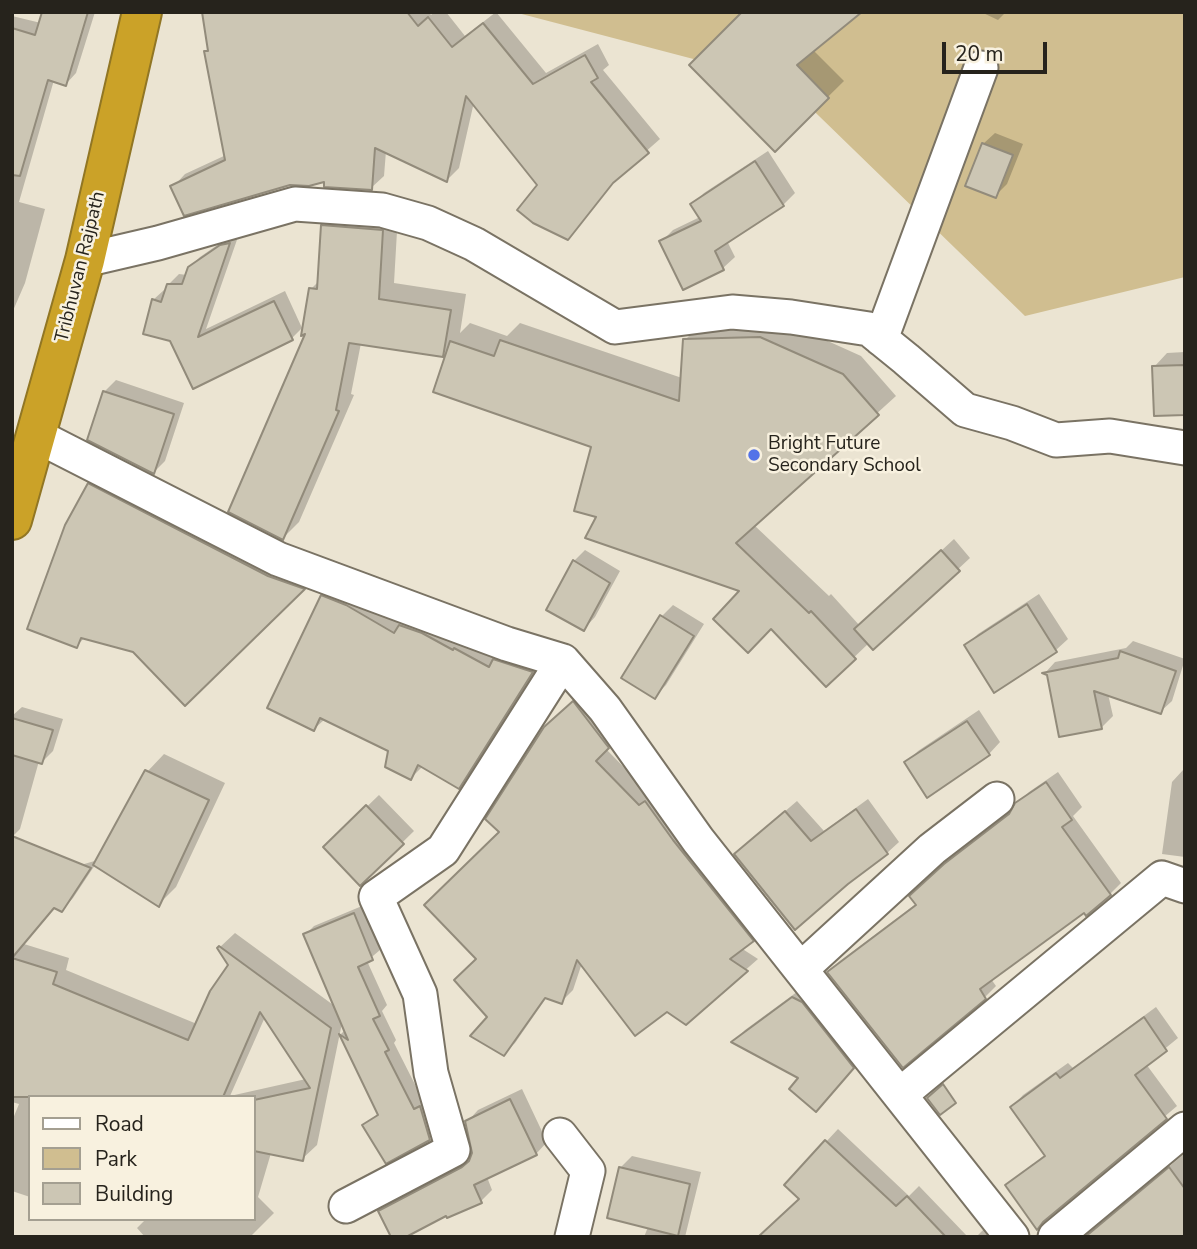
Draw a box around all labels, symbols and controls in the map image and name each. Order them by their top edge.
scale bar [945,28,1050,72]
text: 20 m [955,40,1004,68]
street label: Tribhuvan Rajpath [51,189,111,345]
place label: Bright Future Secondary School [768,433,921,477]
marker: Bright Future Secondary School [746,447,762,463]
legend [28,1095,256,1221]
text: Road [95,1110,144,1138]
text: Park [95,1145,137,1173]
text: Building [95,1180,173,1208]

